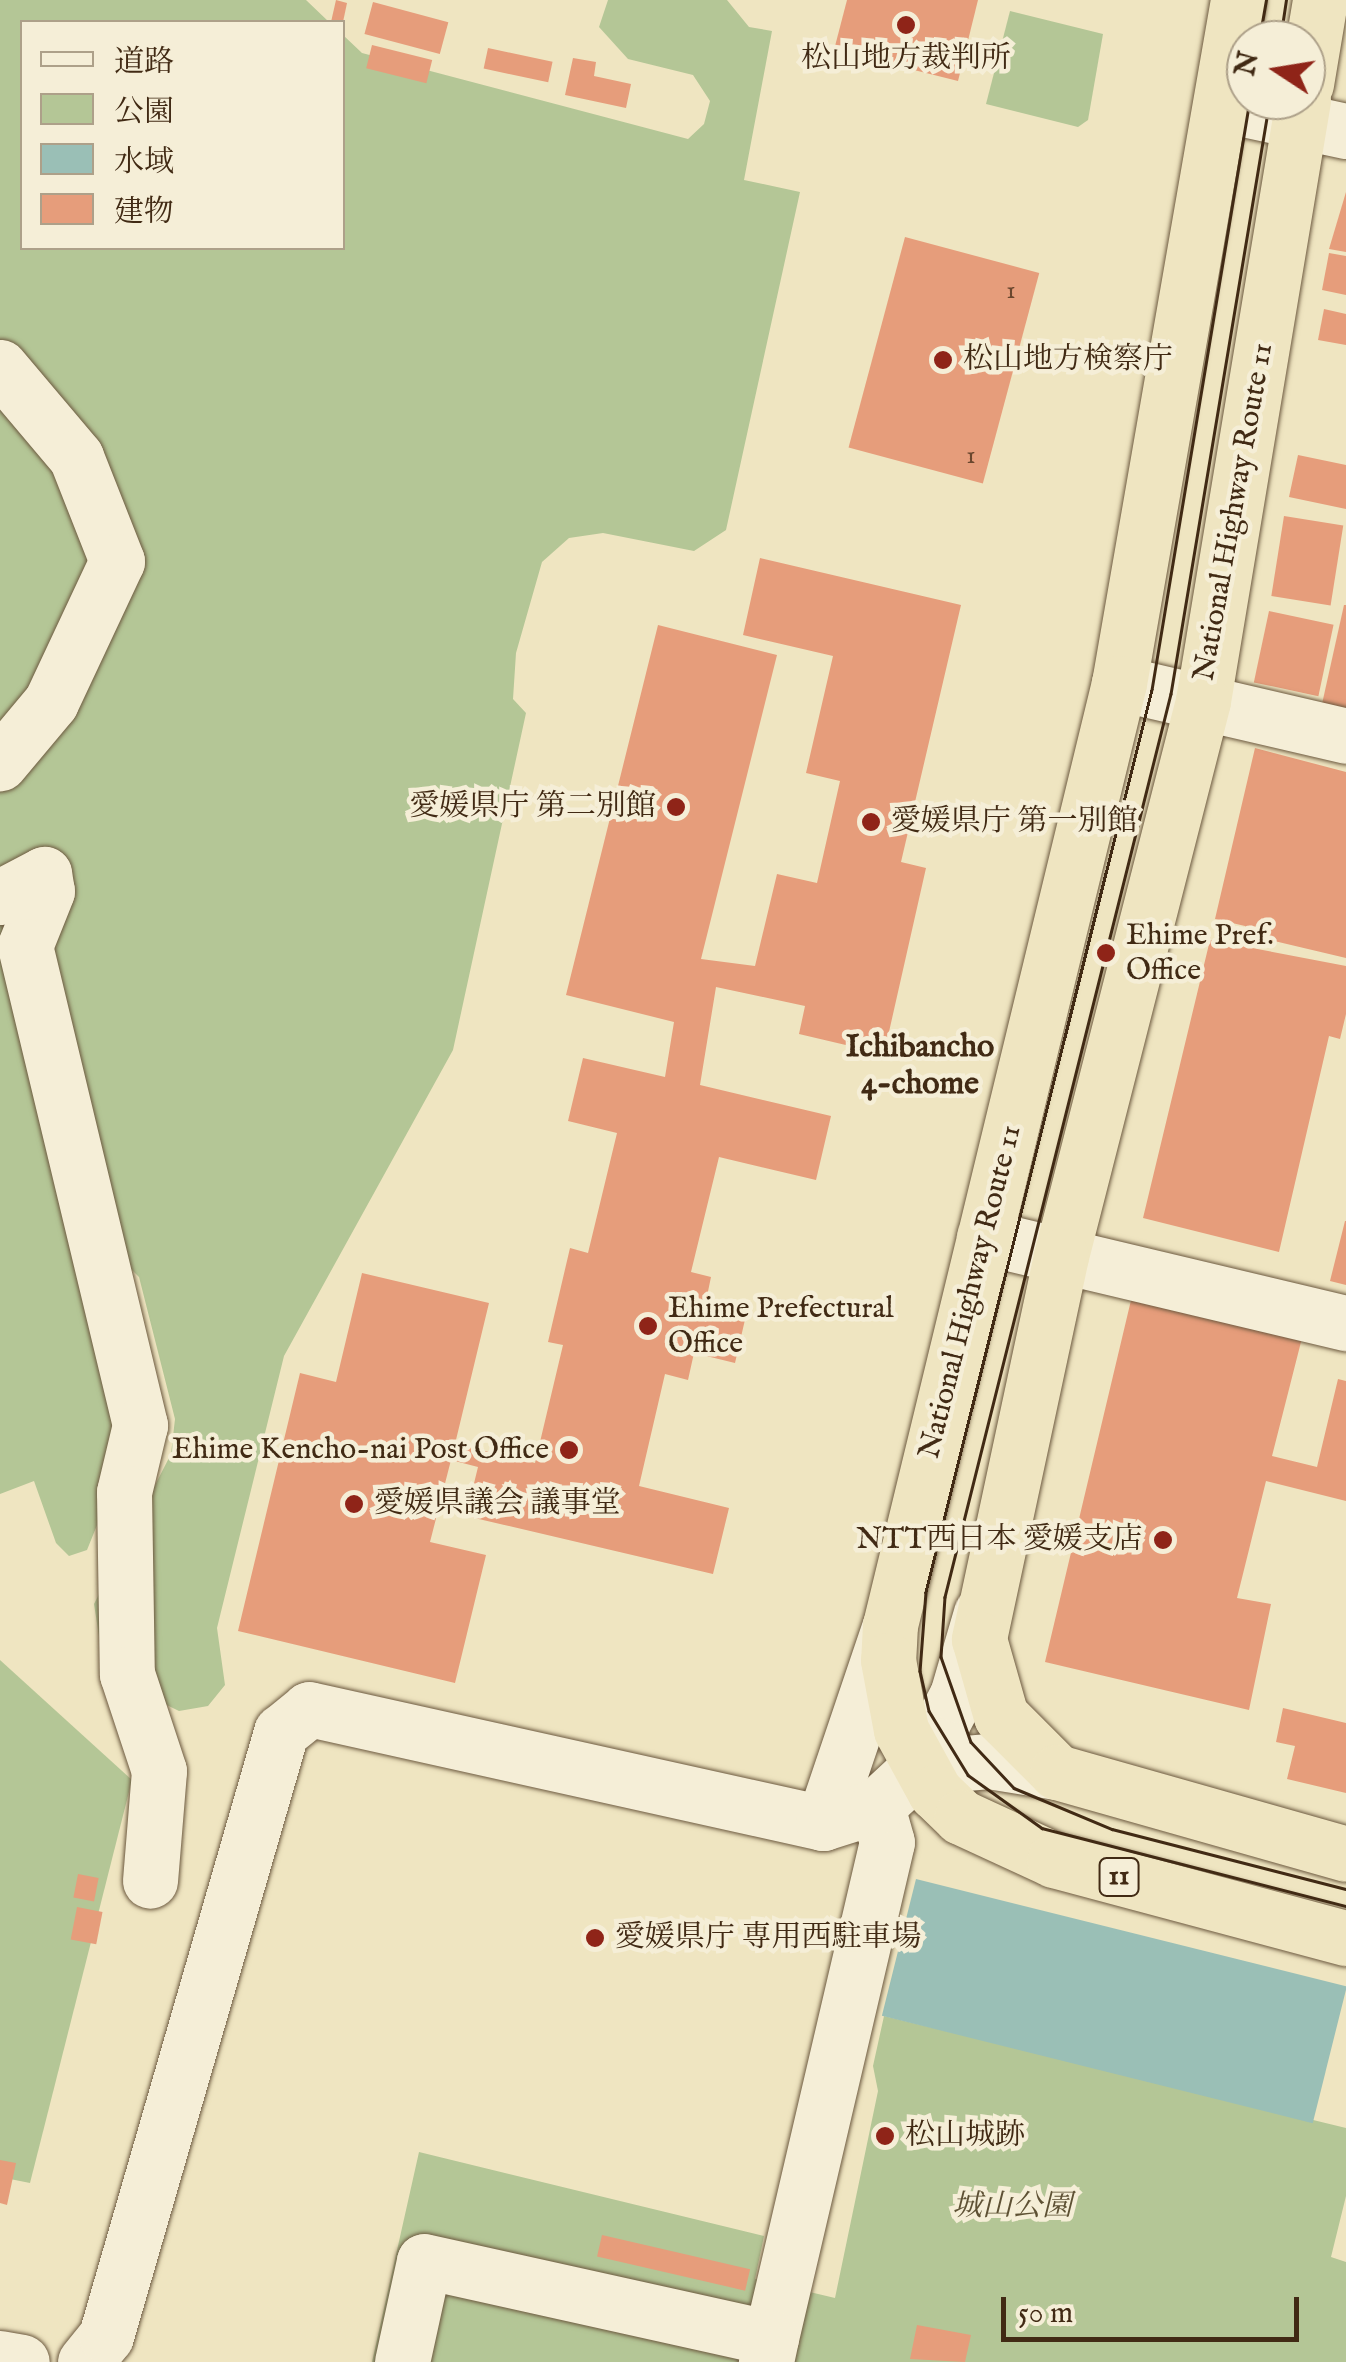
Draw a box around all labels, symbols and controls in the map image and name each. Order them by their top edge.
marker: 松山地方裁判所 [895,14,917,36]
legend [20,20,345,250]
north arrow [1226,20,1326,120]
place label: 松山地方裁判所 [801,41,1011,77]
text: 道路 [114,44,174,82]
text: N [1228,49,1268,80]
text: 公園 [114,94,174,132]
text: 水域 [114,144,174,182]
text: 建物 [114,194,174,232]
house number: 1 [1006,276,1016,306]
street label: National Highway Route 11 [1187,340,1281,684]
place label: 松山地方検察庁 [963,342,1173,378]
marker: 松山地方検察庁 [932,349,954,371]
house number: 1 [966,441,976,471]
place label: 愛媛県庁 第二別館 [409,789,656,825]
marker: 愛媛県庁 第二別館 [665,796,687,818]
place label: 愛媛県庁 第一別館 [891,804,1138,840]
marker: 愛媛県庁 第一別館 [860,811,882,833]
place label: Ehime Pref. Office [1126,918,1274,988]
marker: Ehime Pref. Office [1095,942,1117,964]
district label: Ichibancho 4-chome [846,1030,994,1105]
street label: National Highway Route 11 [912,1121,1030,1463]
place label: Ehime Prefectural Office [668,1291,894,1362]
marker: Ehime Prefectural Office [637,1315,659,1337]
place label: Ehime Kencho-nai Post Office [172,1432,549,1468]
marker: Ehime Kencho-nai Post Office [558,1439,580,1461]
place label: 愛媛県議会 議事堂 [374,1486,621,1522]
marker: 愛媛県議会 議事堂 [343,1493,365,1515]
place label: NTT西日本 愛媛支店 [856,1522,1143,1558]
marker: NTT西日本 愛媛支店 [1152,1529,1174,1551]
road number: 11 [1096,1854,1142,1900]
place label: 愛媛県庁 専用西駐車場 [615,1920,922,1956]
marker: 愛媛県庁 専用西駐車場 [584,1927,606,1949]
place label: 松山城跡 [905,2118,1025,2154]
marker: 松山城跡 [874,2125,896,2147]
park label: 城山公園 [952,2189,1072,2225]
scale bar [1006,2277,1304,2339]
text: 50 m [1018,2295,1073,2333]

